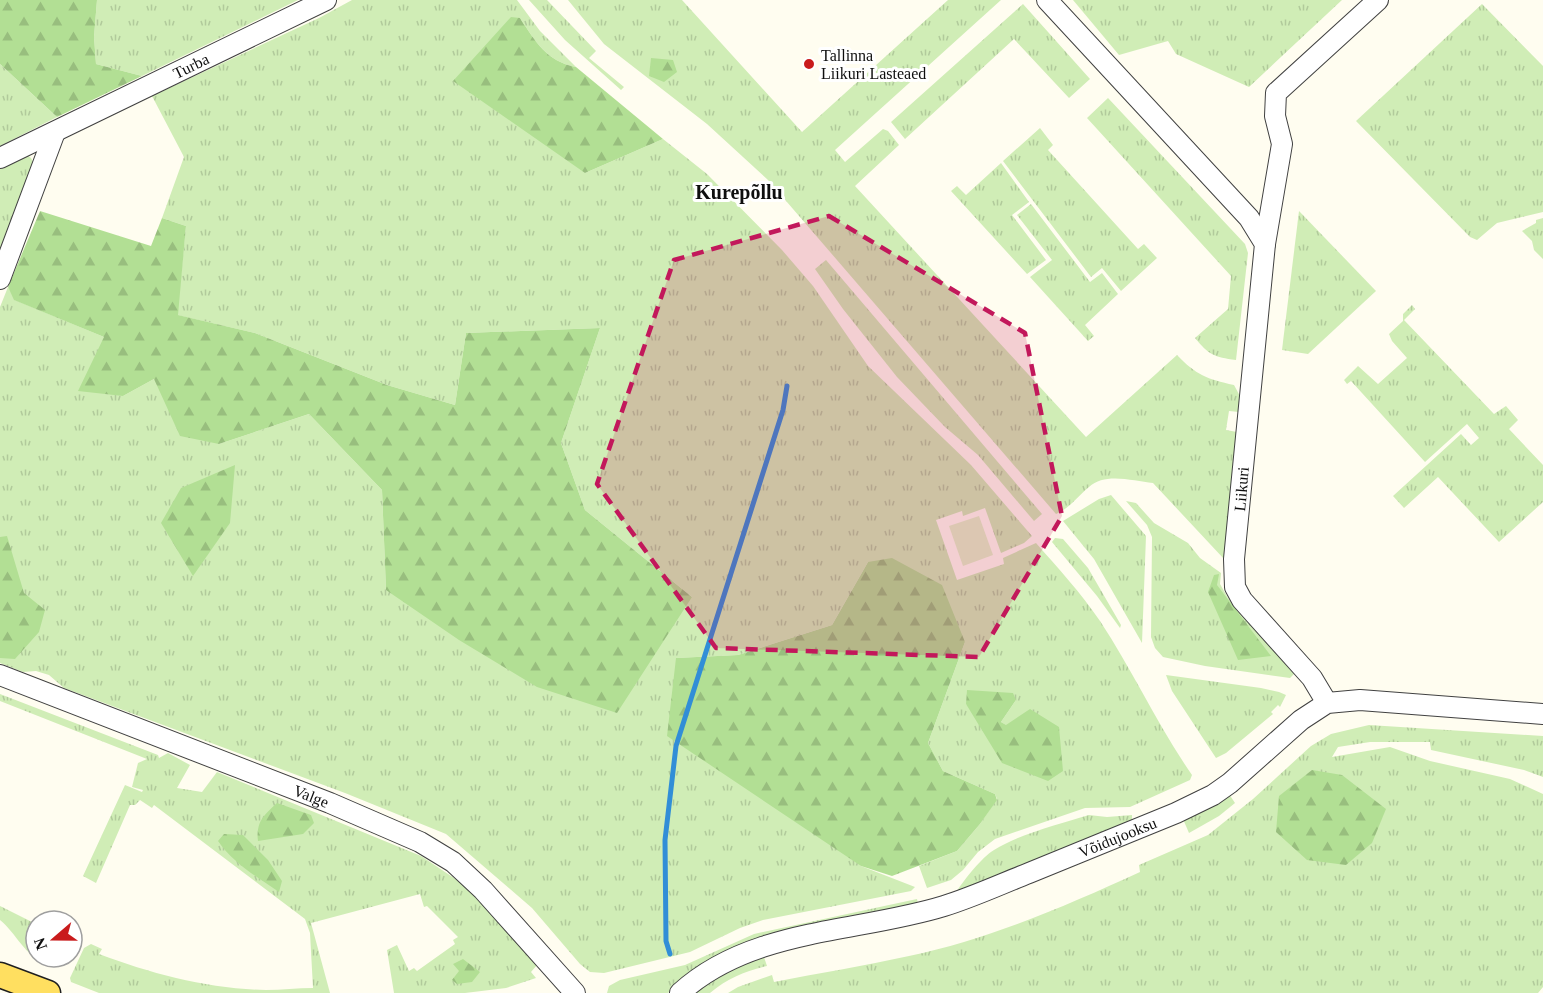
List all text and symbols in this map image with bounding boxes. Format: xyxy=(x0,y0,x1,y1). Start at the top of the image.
place label: Tallinna Liikuri Lasteaed xyxy=(821,47,926,82)
street label: Turba xyxy=(170,50,212,82)
marker: Tallinna Liikuri Lasteaed xyxy=(802,57,816,71)
district label: Kurepõllu xyxy=(695,181,783,204)
street label: Liikuri xyxy=(1231,466,1252,512)
street label: Valge xyxy=(291,782,331,811)
street label: Võidujooksu xyxy=(1076,814,1159,861)
north arrow xyxy=(24,909,84,969)
text: N xyxy=(30,935,50,952)

